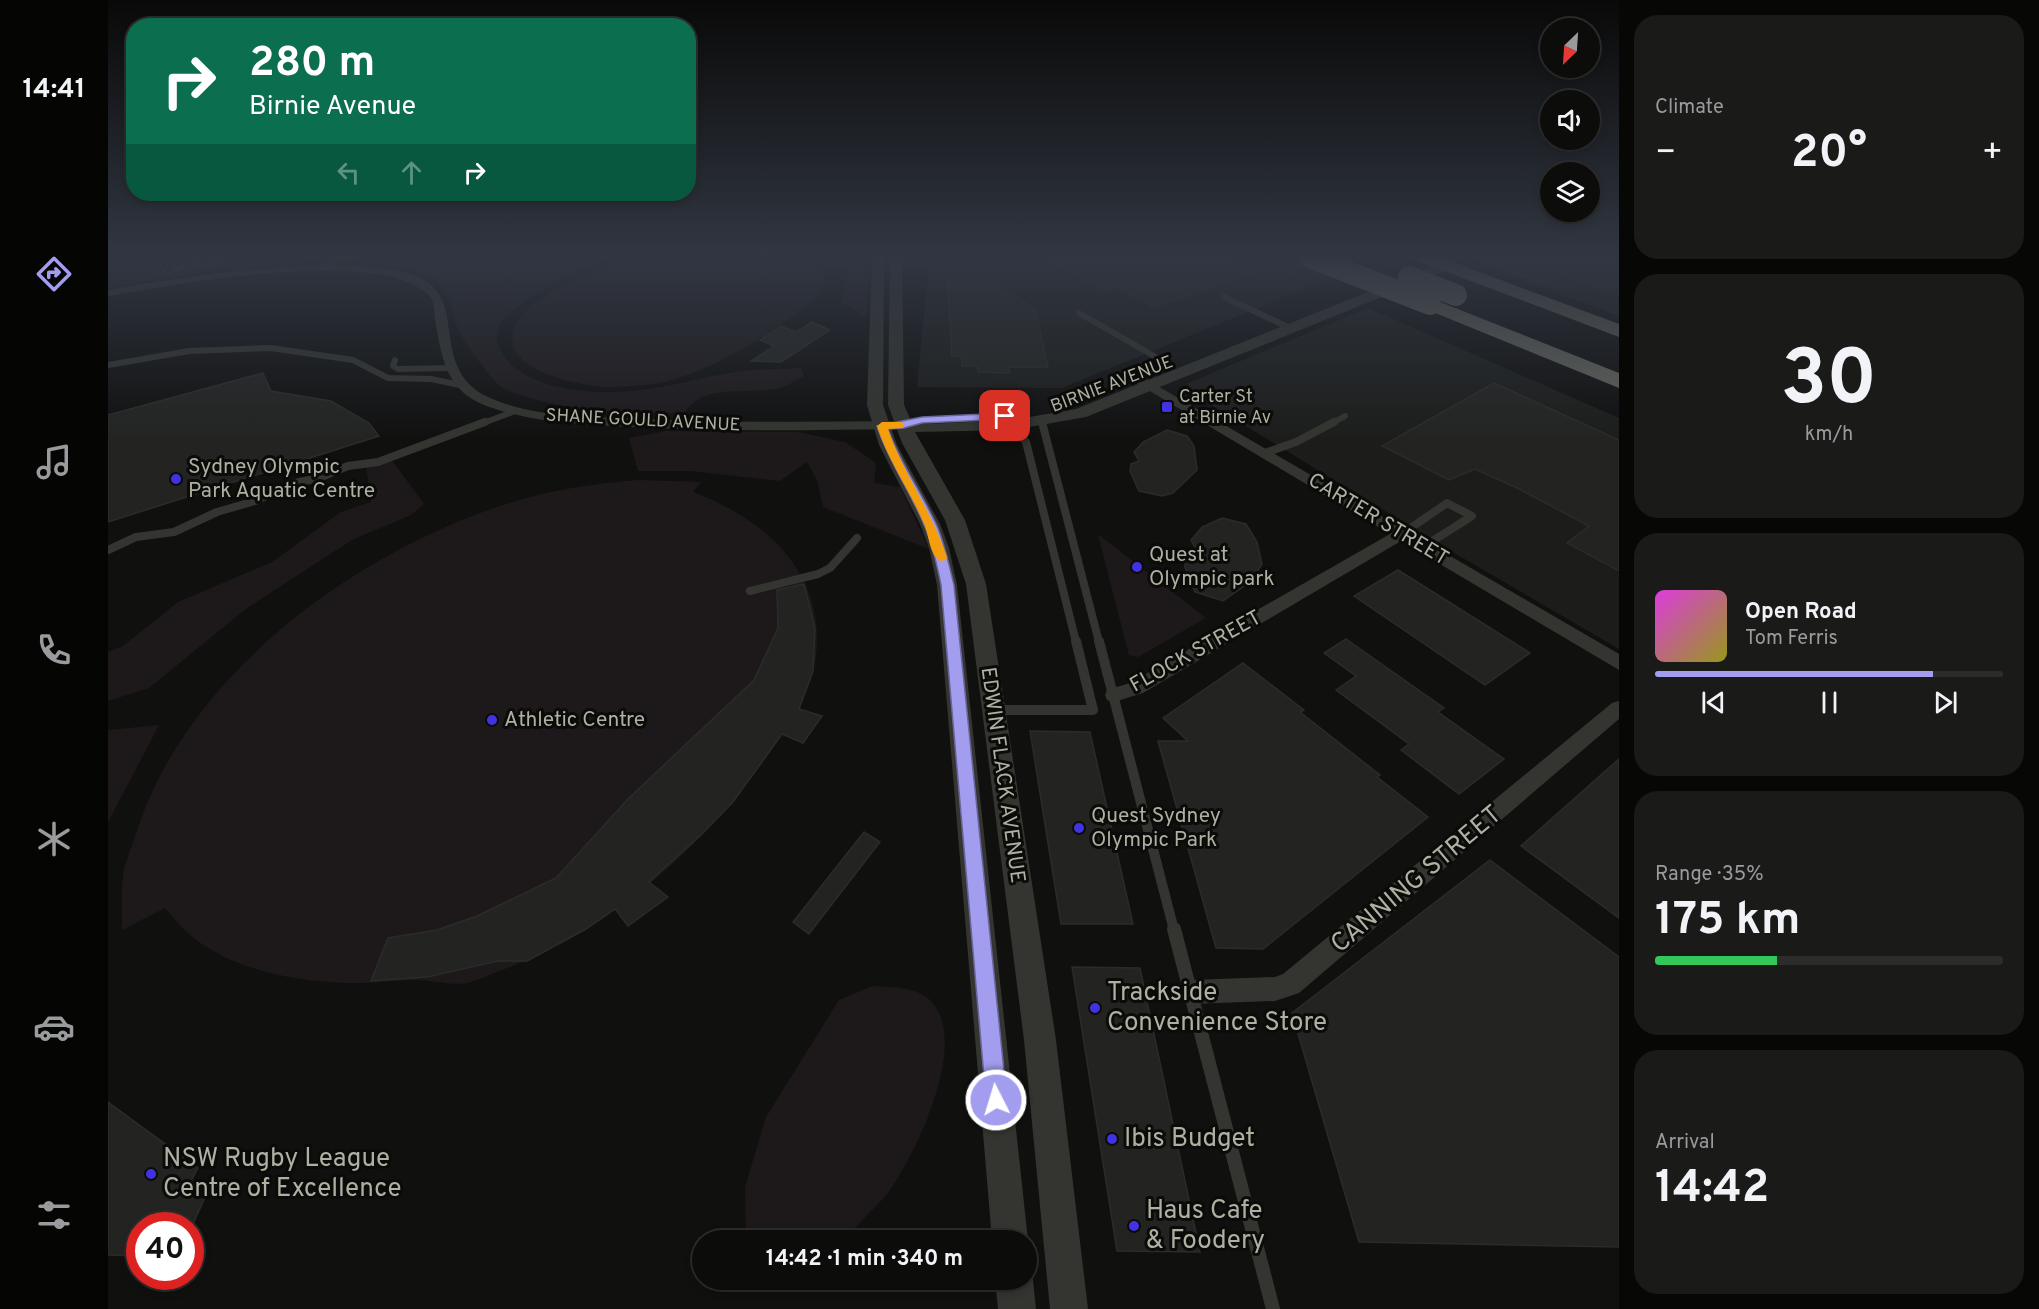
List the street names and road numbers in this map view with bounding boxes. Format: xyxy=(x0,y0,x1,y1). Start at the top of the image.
street label: BIRNIE AVENUE xyxy=(1048,351,1176,419)
street label: SHANE GOULD AVENUE xyxy=(545,404,741,438)
street label: CARTER STREET xyxy=(1303,467,1453,573)
street label: FLOCK STREET xyxy=(1125,605,1267,699)
street label: EDWIN FLACK AVENUE xyxy=(973,665,1031,885)
street label: CANNING STREET xyxy=(1325,799,1509,961)

